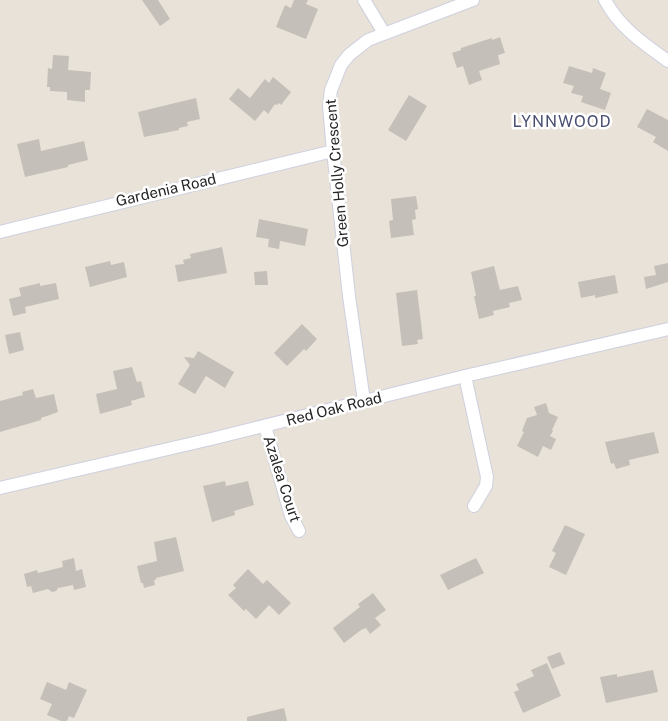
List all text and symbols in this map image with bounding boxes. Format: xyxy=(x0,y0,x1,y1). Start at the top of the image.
street label: Green Holly Crescent xyxy=(322,98,351,248)
district label: LYNNWOOD xyxy=(512,112,612,131)
street label: Gardenia Road xyxy=(114,170,218,209)
street label: Red Oak Road xyxy=(284,388,383,429)
street label: Azalea Court xyxy=(261,433,304,524)

